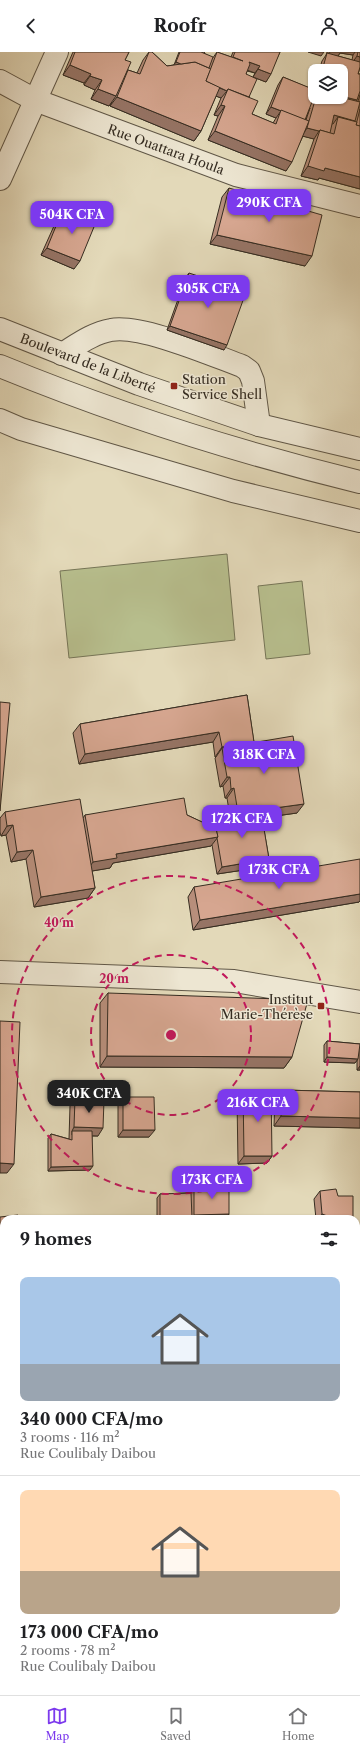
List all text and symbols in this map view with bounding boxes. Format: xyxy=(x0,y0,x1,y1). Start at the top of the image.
icon: back xyxy=(20,15,42,37)
text: Roofr xyxy=(154,15,206,37)
icon: person xyxy=(318,15,340,37)
map controls xyxy=(308,64,348,104)
button: layers xyxy=(308,64,348,104)
street label: Rue Ouattara Houla xyxy=(105,120,227,178)
pin: 290K CFA xyxy=(228,189,310,223)
text: 290K CFA xyxy=(236,194,302,210)
pin: 504K CFA xyxy=(31,201,113,235)
text: 504K CFA xyxy=(39,206,105,222)
pin: 305K CFA xyxy=(167,275,249,309)
text: 305K CFA xyxy=(176,280,240,296)
street label: Boulevard de la Liberté xyxy=(18,330,158,396)
place label: Station Service Shell xyxy=(182,371,262,402)
marker: Station Service Shell xyxy=(169,381,179,391)
pin: 318K CFA xyxy=(223,741,305,775)
text: 318K CFA xyxy=(232,746,296,762)
pin: 172K CFA xyxy=(201,805,283,839)
text: 172K CFA xyxy=(211,810,273,826)
pin: 173K CFA xyxy=(238,856,320,890)
text: 173K CFA xyxy=(248,861,310,877)
text: 40 m xyxy=(44,915,74,930)
text: 20 m xyxy=(99,971,129,986)
place label: Institut Marie-Thérèse xyxy=(221,991,313,1022)
marker: Institut Marie-Thérèse xyxy=(316,1001,326,1011)
centre of rings xyxy=(164,1028,178,1042)
pin: 340K CFA xyxy=(48,1080,130,1114)
text: 340K CFA xyxy=(56,1085,122,1101)
pin: 216K CFA xyxy=(217,1089,299,1123)
text: 216K CFA xyxy=(226,1094,290,1110)
pin: 173K CFA xyxy=(171,1166,253,1200)
text: 173K CFA xyxy=(181,1171,243,1187)
icon: filters xyxy=(318,1228,340,1250)
text: 9 homes xyxy=(20,1229,92,1249)
icon: home xyxy=(144,1303,216,1375)
text: 340 000 CFA/mo xyxy=(20,1409,163,1429)
text: 3 rooms · 116 m² xyxy=(20,1429,120,1445)
text: Rue Coulibaly Daibou xyxy=(20,1445,156,1461)
icon: home xyxy=(144,1516,216,1588)
text: 173 000 CFA/mo xyxy=(20,1622,159,1642)
text: 2 rooms · 78 m² xyxy=(20,1642,116,1658)
text: Rue Coulibaly Daibou xyxy=(20,1658,156,1674)
tab: Map xyxy=(46,1705,69,1743)
tab: Saved xyxy=(160,1705,191,1743)
tab: Home xyxy=(282,1705,314,1743)

